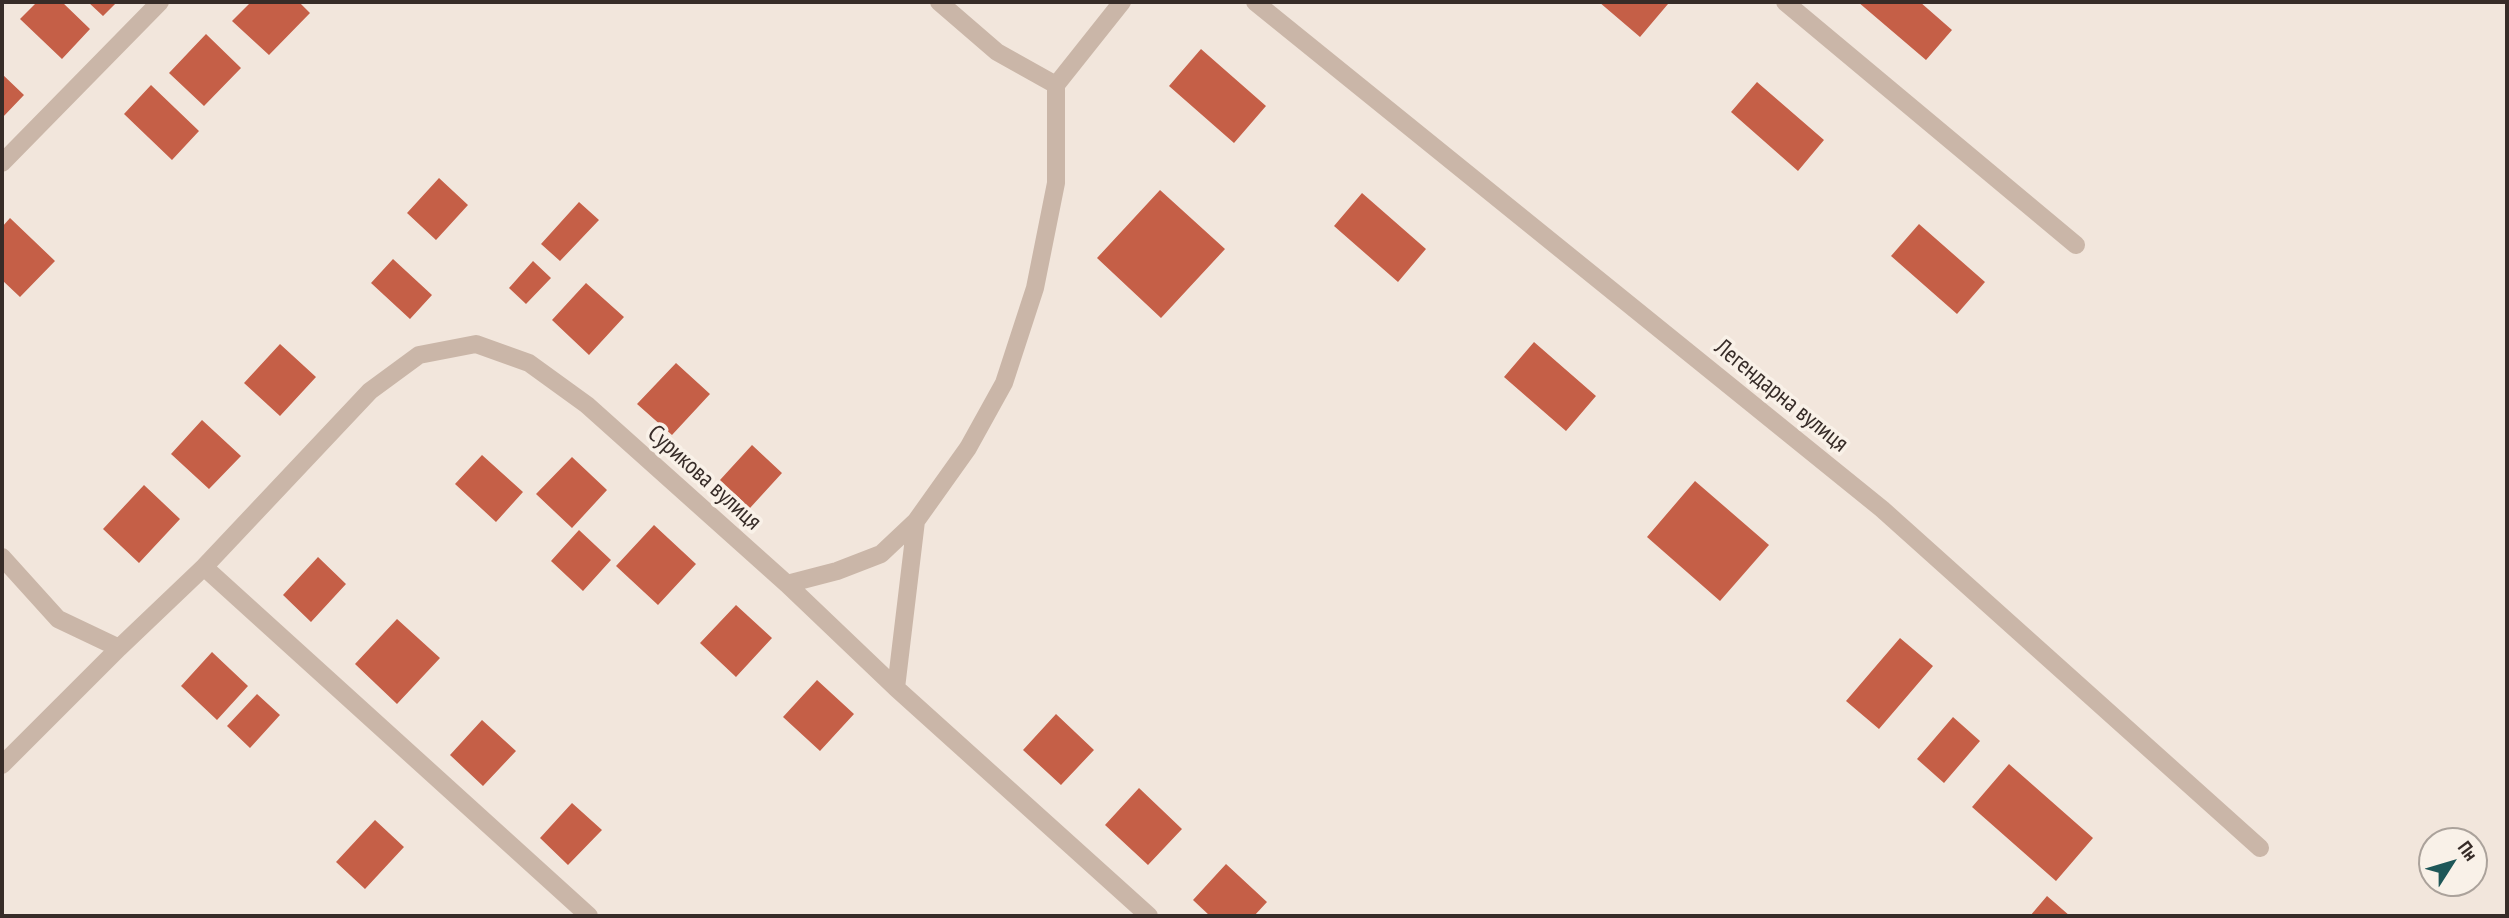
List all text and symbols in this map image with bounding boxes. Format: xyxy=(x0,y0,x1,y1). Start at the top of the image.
street label: Легендарна вулиця xyxy=(1708,333,1854,459)
street label: Сурикова вулиця xyxy=(641,419,767,537)
north arrow xyxy=(2418,827,2488,897)
text: Пн xyxy=(2453,836,2483,865)

